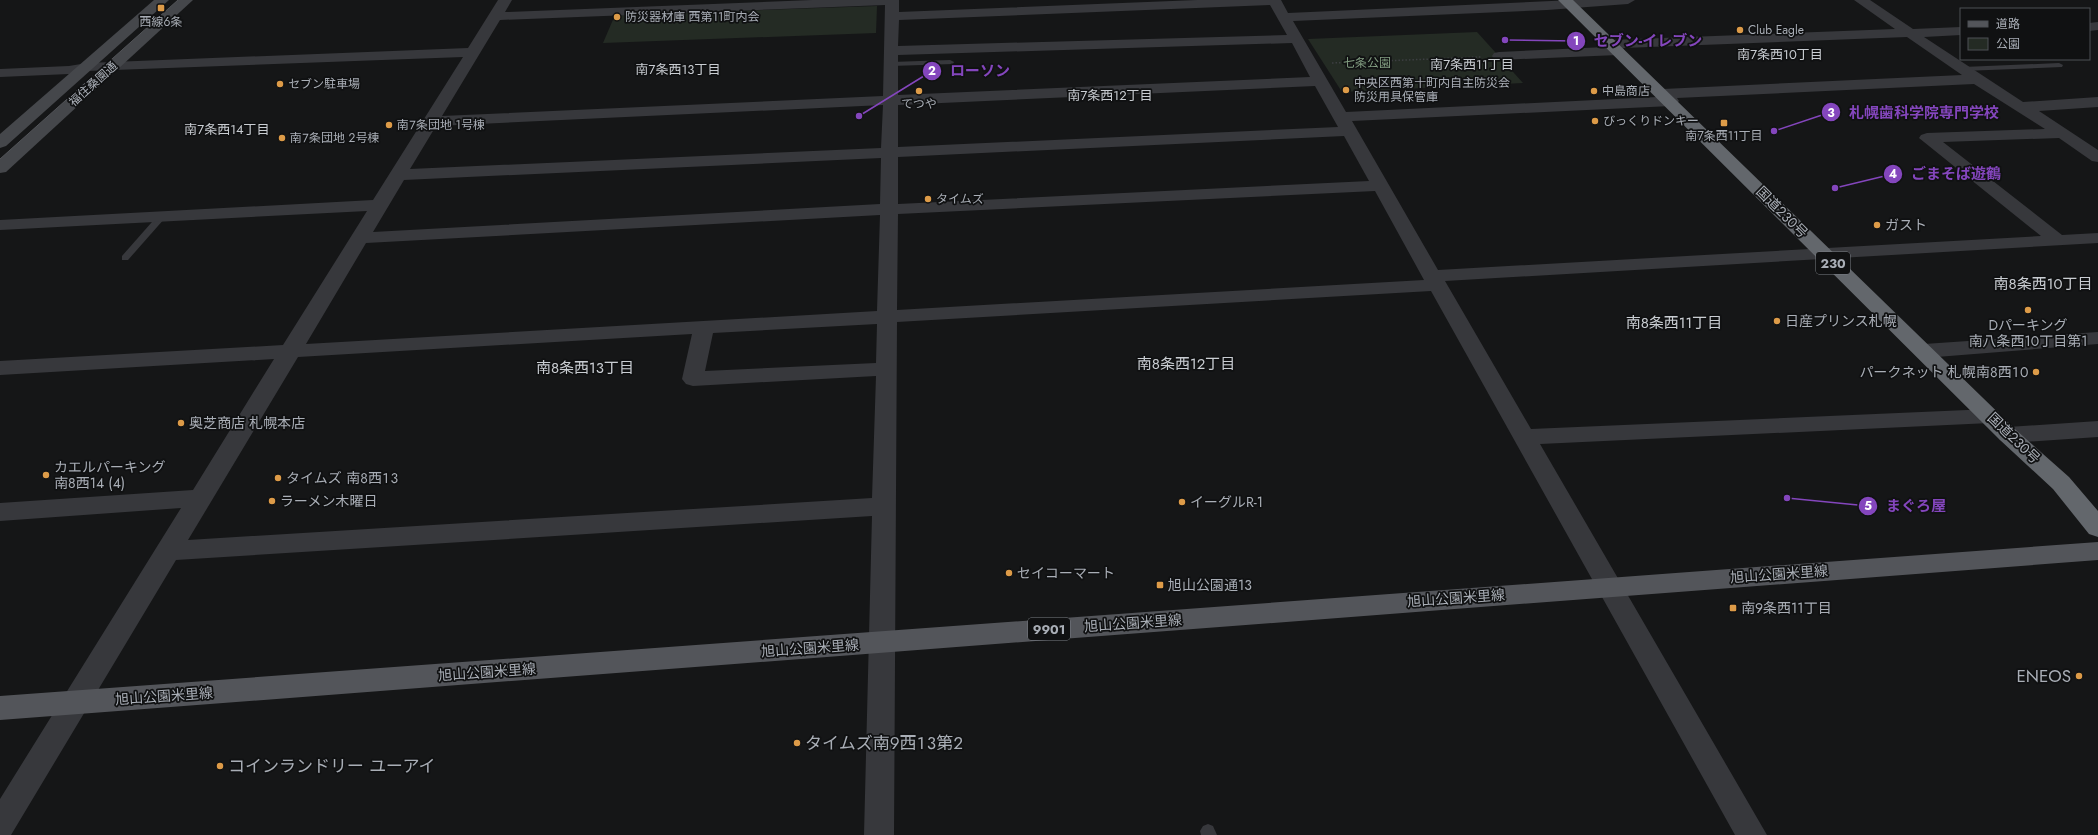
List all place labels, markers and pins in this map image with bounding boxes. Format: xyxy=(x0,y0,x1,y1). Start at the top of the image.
marker: 西線6条 xyxy=(156,3,166,13)
place label: 防災器材庫 西第11町内会 xyxy=(625,8,759,26)
marker: 防災器材庫 西第11町内会 xyxy=(612,12,622,22)
place label: 西線6条 xyxy=(140,13,182,31)
place label: Club Eagle xyxy=(1748,21,1804,39)
marker: Club Eagle xyxy=(1735,25,1745,35)
callout: セブン-イレブン xyxy=(1566,27,1710,54)
callout: ローソン xyxy=(922,57,1018,84)
place label: 中央区西第十町内自主防災会 防災用具保管庫 xyxy=(1354,74,1510,106)
place label: セブン駐車場 xyxy=(288,75,360,93)
marker: セブン駐車場 xyxy=(275,79,285,89)
place label: 中島商店 xyxy=(1602,82,1650,100)
marker: 中央区西第十町内自主防災会 防災用具保管庫 xyxy=(1341,85,1351,95)
marker: てつや xyxy=(914,86,924,96)
marker: 中島商店 xyxy=(1589,86,1599,96)
place label: てつや xyxy=(901,95,937,113)
callout: 札幌歯科学院専門学校 xyxy=(1821,99,2007,126)
place label: びっくりドンキー xyxy=(1603,112,1699,130)
place label: 南７条団地 1号棟 xyxy=(397,116,485,134)
marker: びっくりドンキー xyxy=(1590,116,1600,126)
marker: 南7条西11丁目 xyxy=(1719,118,1729,128)
marker: 南７条団地 1号棟 xyxy=(384,120,394,130)
place label: 南7条西11丁目 xyxy=(1685,127,1763,145)
place label: 南７条団地 2号棟 xyxy=(290,129,379,147)
marker: 南７条団地 2号棟 xyxy=(277,133,287,143)
callout: ごまそば遊鶴 xyxy=(1883,160,2009,187)
place label: タイムズ xyxy=(936,190,984,208)
marker: タイムズ xyxy=(923,194,933,204)
place label: ガスト xyxy=(1885,215,1927,235)
marker: ガスト xyxy=(1872,220,1882,230)
marker: Dパーキング 南八条西10丁目第1 xyxy=(2023,305,2033,315)
place label: 日産プリンス札幌 xyxy=(1785,311,1897,331)
place label: Dパーキング 南八条西10丁目第1 xyxy=(1969,315,2088,351)
marker: 日産プリンス札幌 xyxy=(1772,316,1782,326)
place label: パークネット 札幌南８西１０ xyxy=(1859,362,2028,382)
marker: パークネット 札幌南８西１０ xyxy=(2031,367,2041,377)
place label: 奥芝商店 札幌本店 xyxy=(189,413,305,433)
marker: 奥芝商店 札幌本店 xyxy=(176,418,186,428)
place label: カエルパーキング 南8西14 (4) xyxy=(54,457,166,493)
place label: タイムズ 南８西１３ xyxy=(286,468,398,488)
marker: カエルパーキング 南8西14 (4) xyxy=(41,470,51,480)
marker: タイムズ 南８西１３ xyxy=(273,473,283,483)
place label: ラーメン木曜日 xyxy=(280,491,377,511)
place label: イーグルR-1 xyxy=(1190,492,1263,512)
callout: まぐろ屋 xyxy=(1858,492,1954,519)
marker: ラーメン木曜日 xyxy=(267,496,277,506)
marker: イーグルR-1 xyxy=(1177,497,1187,507)
place label: セイコーマート xyxy=(1017,563,1115,583)
marker: セイコーマート xyxy=(1004,568,1014,578)
place label: 旭山公園通13 xyxy=(1168,575,1252,595)
marker: 旭山公園通13 xyxy=(1155,580,1165,590)
place label: 南9条西11丁目 xyxy=(1741,598,1832,618)
marker: 南9条西11丁目 xyxy=(1728,603,1738,613)
place label: ENEOS xyxy=(2016,664,2071,688)
marker: ENEOS xyxy=(2074,671,2084,681)
place label: タイムズ南９西１３第２ xyxy=(805,731,963,755)
marker: タイムズ南９西１３第２ xyxy=(792,738,802,748)
place label: コインランドリー ユーアイ xyxy=(228,754,436,778)
marker: コインランドリー ユーアイ xyxy=(215,761,225,771)

